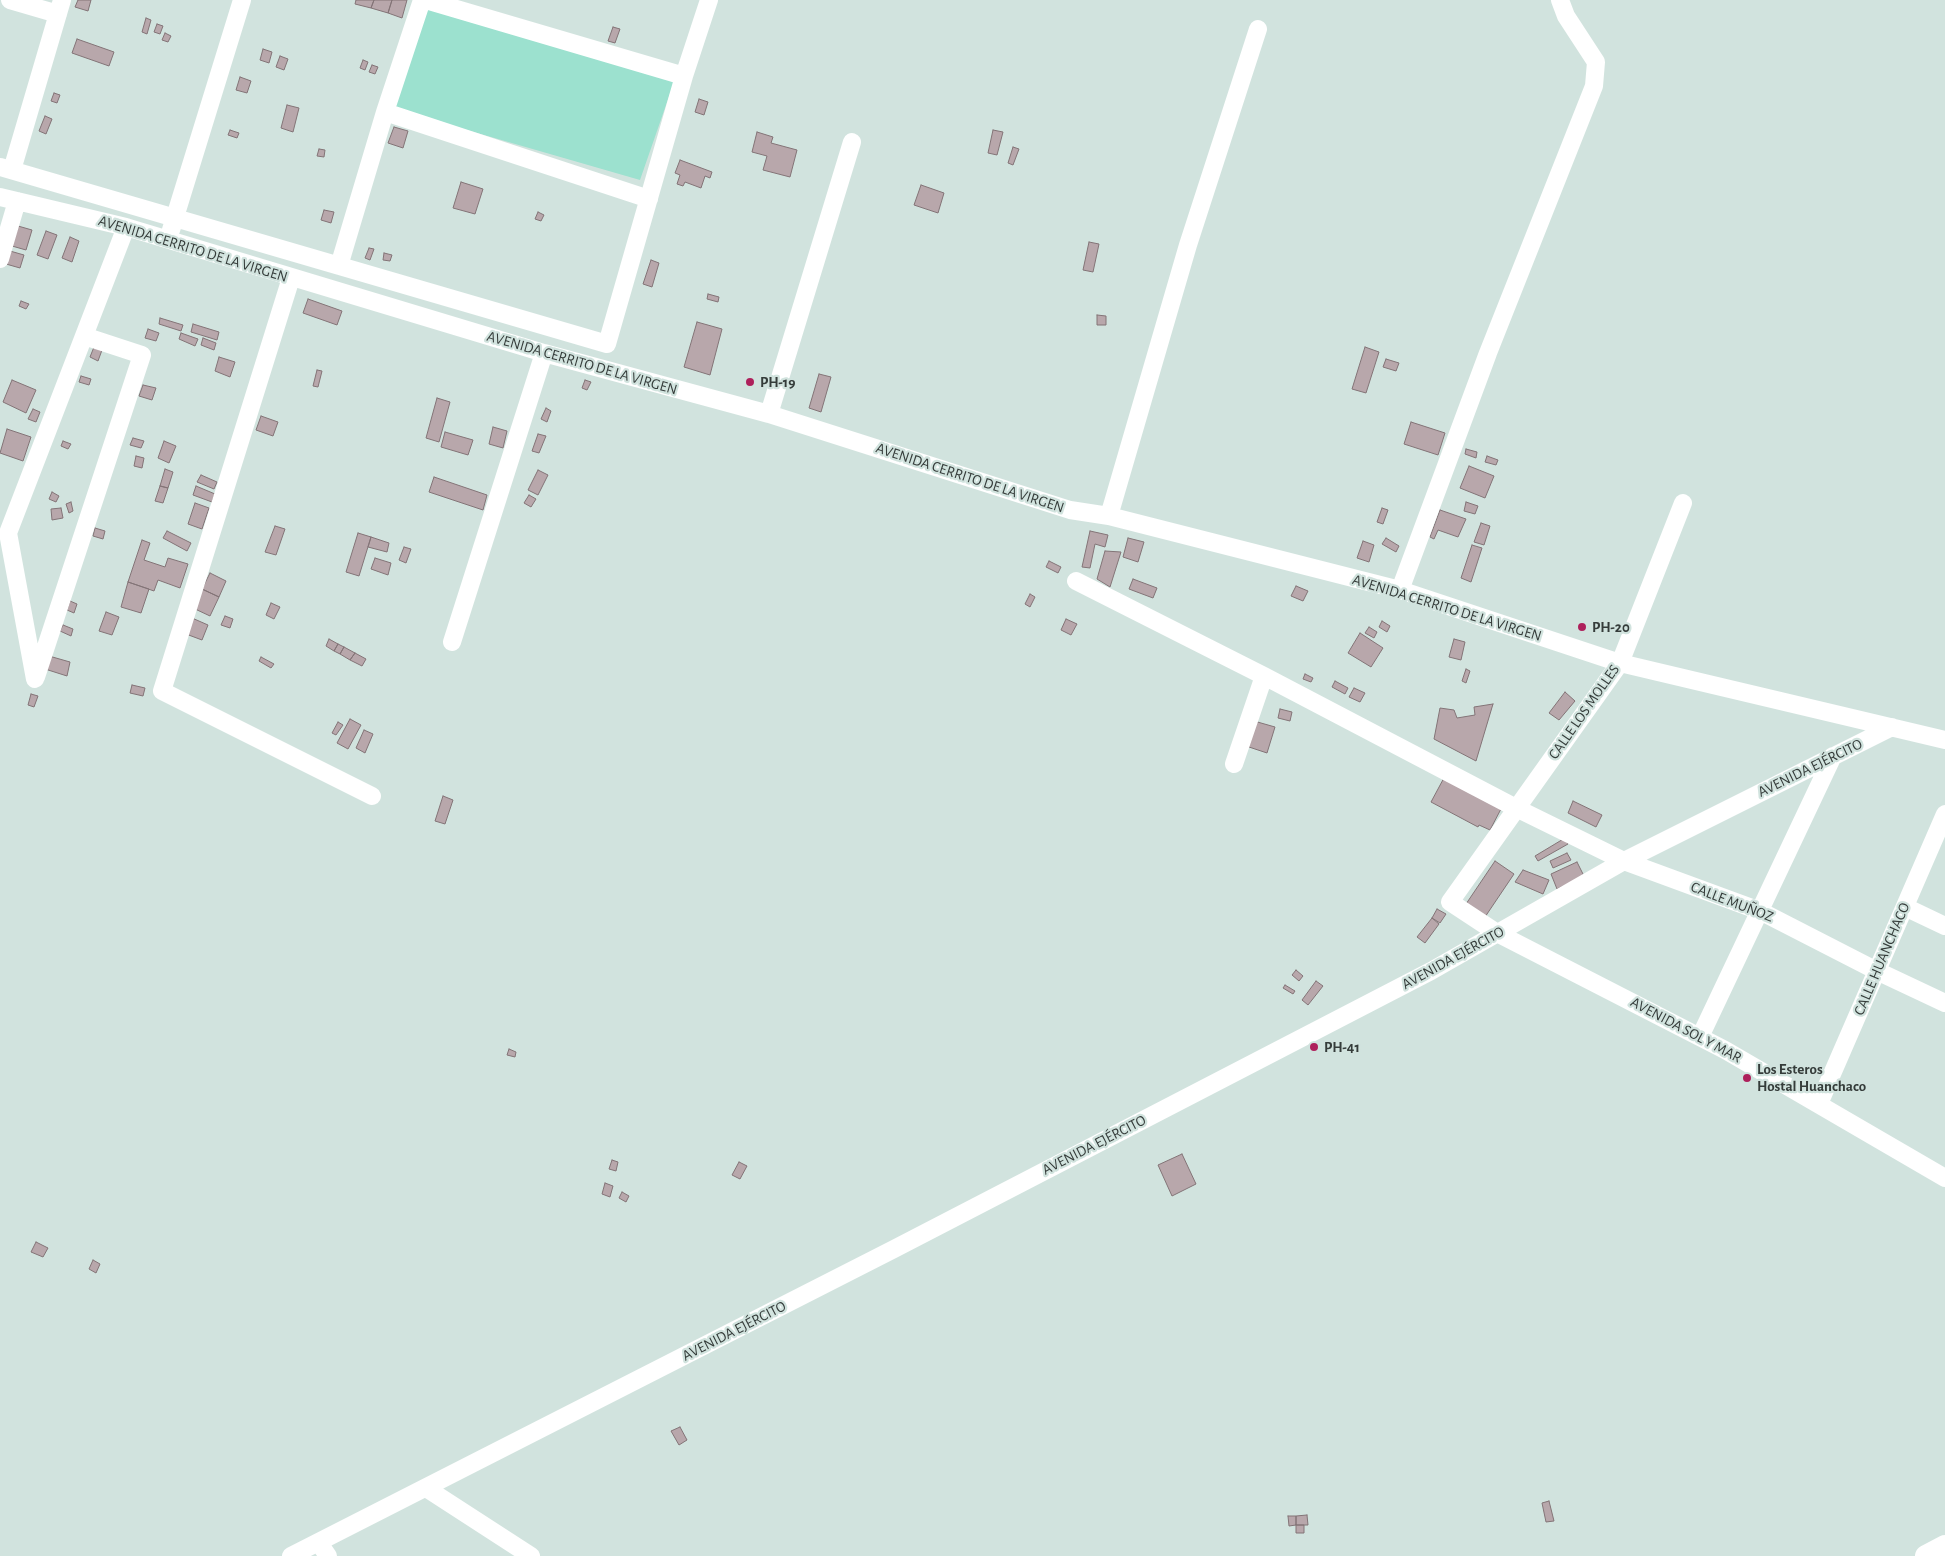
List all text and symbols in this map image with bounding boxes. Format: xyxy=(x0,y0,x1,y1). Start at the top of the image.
street label: AVENIDA CERRITO DE LA VIRGEN xyxy=(96,212,290,286)
street label: AVENIDA CERRITO DE LA VIRGEN xyxy=(485,327,679,399)
place label: PH-19 xyxy=(760,373,795,391)
marker: PH-19 xyxy=(744,376,756,388)
street label: AVENIDA CERRITO DE LA VIRGEN xyxy=(874,439,1066,517)
street label: AVENIDA CERRITO DE LA VIRGEN xyxy=(1350,571,1544,645)
place label: PH-20 xyxy=(1592,618,1630,636)
marker: PH-20 xyxy=(1576,621,1588,633)
street label: CALLE LOS MOLLES xyxy=(1545,661,1623,763)
street label: AVENIDA EJÉRCITO xyxy=(1755,735,1865,801)
street label: CALLE MUÑOZ xyxy=(1688,878,1776,926)
street label: CALLE HUANCHACO xyxy=(1850,900,1914,1018)
street label: AVENIDA EJÉRCITO xyxy=(1399,922,1507,994)
street label: AVENIDA SOL Y MAR xyxy=(1627,993,1745,1067)
place label: PH-41 xyxy=(1324,1038,1360,1056)
marker: PH-41 xyxy=(1308,1041,1320,1053)
place label: Los Esteros Hostal Huanchaco xyxy=(1757,1060,1866,1095)
marker: Los Esteros Hostal Huanchaco xyxy=(1741,1072,1753,1084)
street label: AVENIDA EJÉRCITO xyxy=(1039,1111,1149,1179)
street label: AVENIDA EJÉRCITO xyxy=(679,1297,789,1365)

